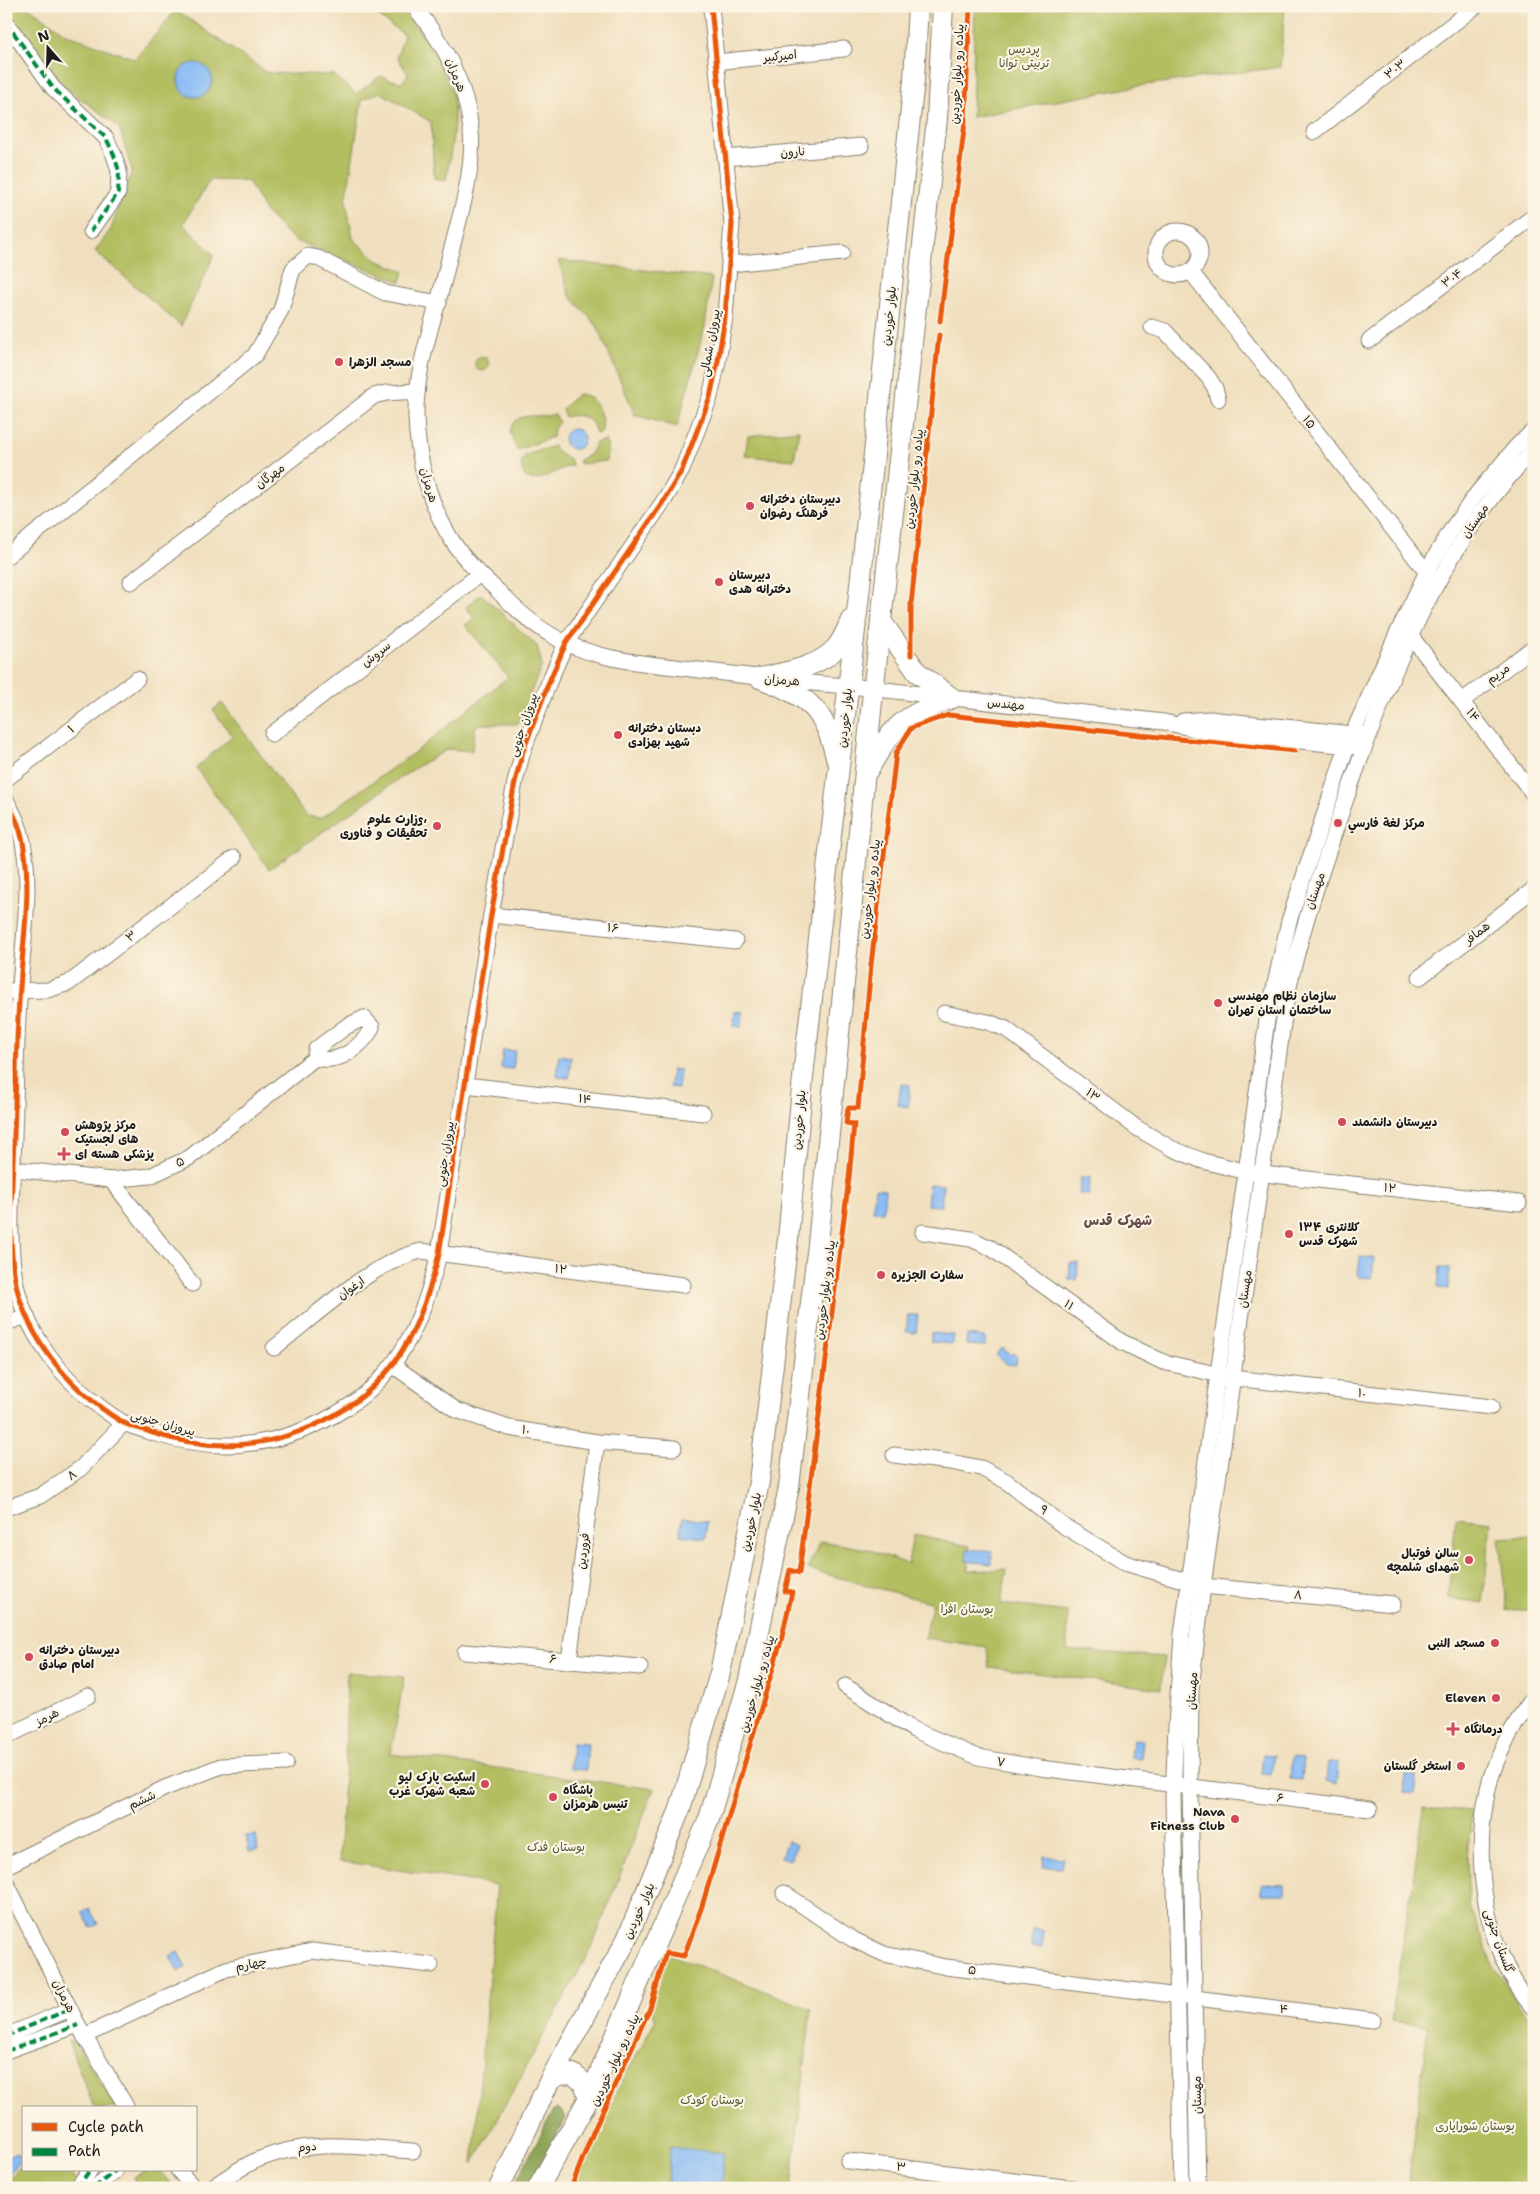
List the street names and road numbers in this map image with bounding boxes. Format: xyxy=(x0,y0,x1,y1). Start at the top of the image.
street label: پیاده رو بلوار خوردین xyxy=(946,23,968,125)
street label: امیرکبیر xyxy=(761,46,798,66)
street label: ۳۰۳ xyxy=(1381,55,1409,83)
street label: هرمزان xyxy=(442,56,470,95)
street label: نارون xyxy=(780,143,806,161)
street label: ۳۰۴ xyxy=(1438,265,1466,291)
street label: بلوار خوردین xyxy=(878,285,900,347)
street label: پیروزان شمالی xyxy=(696,308,724,378)
street label: ۱۵ xyxy=(1299,412,1319,432)
street label: پیاده رو بلوار خوردین xyxy=(901,428,927,530)
street label: مهرگان xyxy=(252,460,288,492)
street label: هرمزان xyxy=(416,466,442,505)
street label: مهستان xyxy=(1458,501,1492,541)
street label: سروش xyxy=(358,637,394,671)
street label: مریم xyxy=(1483,660,1514,689)
street label: هرمزان xyxy=(764,670,801,690)
street label: بلوار خوردین xyxy=(834,687,856,749)
street label: پیروزان جنوبی xyxy=(505,691,541,759)
street label: مهندس xyxy=(987,694,1025,714)
street label: ۱۴ xyxy=(1463,705,1483,725)
street label: ۱ xyxy=(64,721,78,737)
street label: پیاده رو بلوار خوردین xyxy=(856,838,884,940)
street label: مهستان xyxy=(1301,870,1329,912)
street label: همافر xyxy=(1460,918,1493,949)
street label: ۱۶ xyxy=(606,919,620,937)
street label: ۳ xyxy=(122,927,140,945)
street label: ۱۳ xyxy=(1083,1084,1103,1106)
street label: بلوار خوردین xyxy=(788,1089,810,1151)
street label: ۱۴ xyxy=(577,1090,593,1108)
street label: پیروزان جنوبی xyxy=(432,1120,458,1188)
street label: ۵ xyxy=(173,1153,187,1171)
street label: ۱۲ xyxy=(1383,1179,1397,1197)
street label: پیاده رو بلوار خوردین xyxy=(811,1239,839,1341)
street label: ۱۲ xyxy=(554,1260,568,1278)
street label: مهستان xyxy=(1234,1269,1256,1309)
street label: ارغوان xyxy=(334,1273,368,1303)
street label: ۱۱ xyxy=(1061,1296,1077,1314)
street label: ۱۰ xyxy=(1357,1385,1367,1401)
street label: پیروزان جنوبی xyxy=(129,1406,197,1440)
street label: ۱۰ xyxy=(521,1421,531,1439)
street label: ۸ xyxy=(64,1466,80,1484)
street label: بلوار خوردین xyxy=(737,1491,765,1553)
street label: ۹ xyxy=(1036,1501,1052,1519)
street label: فروردین xyxy=(573,1532,593,1570)
street label: ۸ xyxy=(1293,1587,1303,1603)
street label: پیاده رو بلوار خوردین xyxy=(735,1633,779,1735)
street label: ۶ xyxy=(549,1651,557,1667)
street label: مهستان xyxy=(1183,1671,1201,1711)
street label: هرمز xyxy=(31,1704,62,1730)
street label: ۷ xyxy=(995,1753,1007,1771)
street label: ششم xyxy=(126,1787,159,1814)
street label: ۶ xyxy=(1275,1790,1285,1806)
street label: بلوار خوردین xyxy=(619,1880,659,1942)
street label: گلستان جنوبی xyxy=(1481,1907,1517,1975)
street label: چهارم xyxy=(234,1953,268,1976)
street label: ۵ xyxy=(967,1962,977,1978)
street label: هرمزان xyxy=(49,1977,79,2016)
street label: ۴ xyxy=(1279,2001,1289,2017)
street label: پیاده رو بلوار خوردین xyxy=(586,2011,644,2109)
street label: مهستان xyxy=(1189,2076,1205,2114)
street label: دوم xyxy=(296,2138,318,2157)
street label: ۳ xyxy=(895,2158,907,2176)

